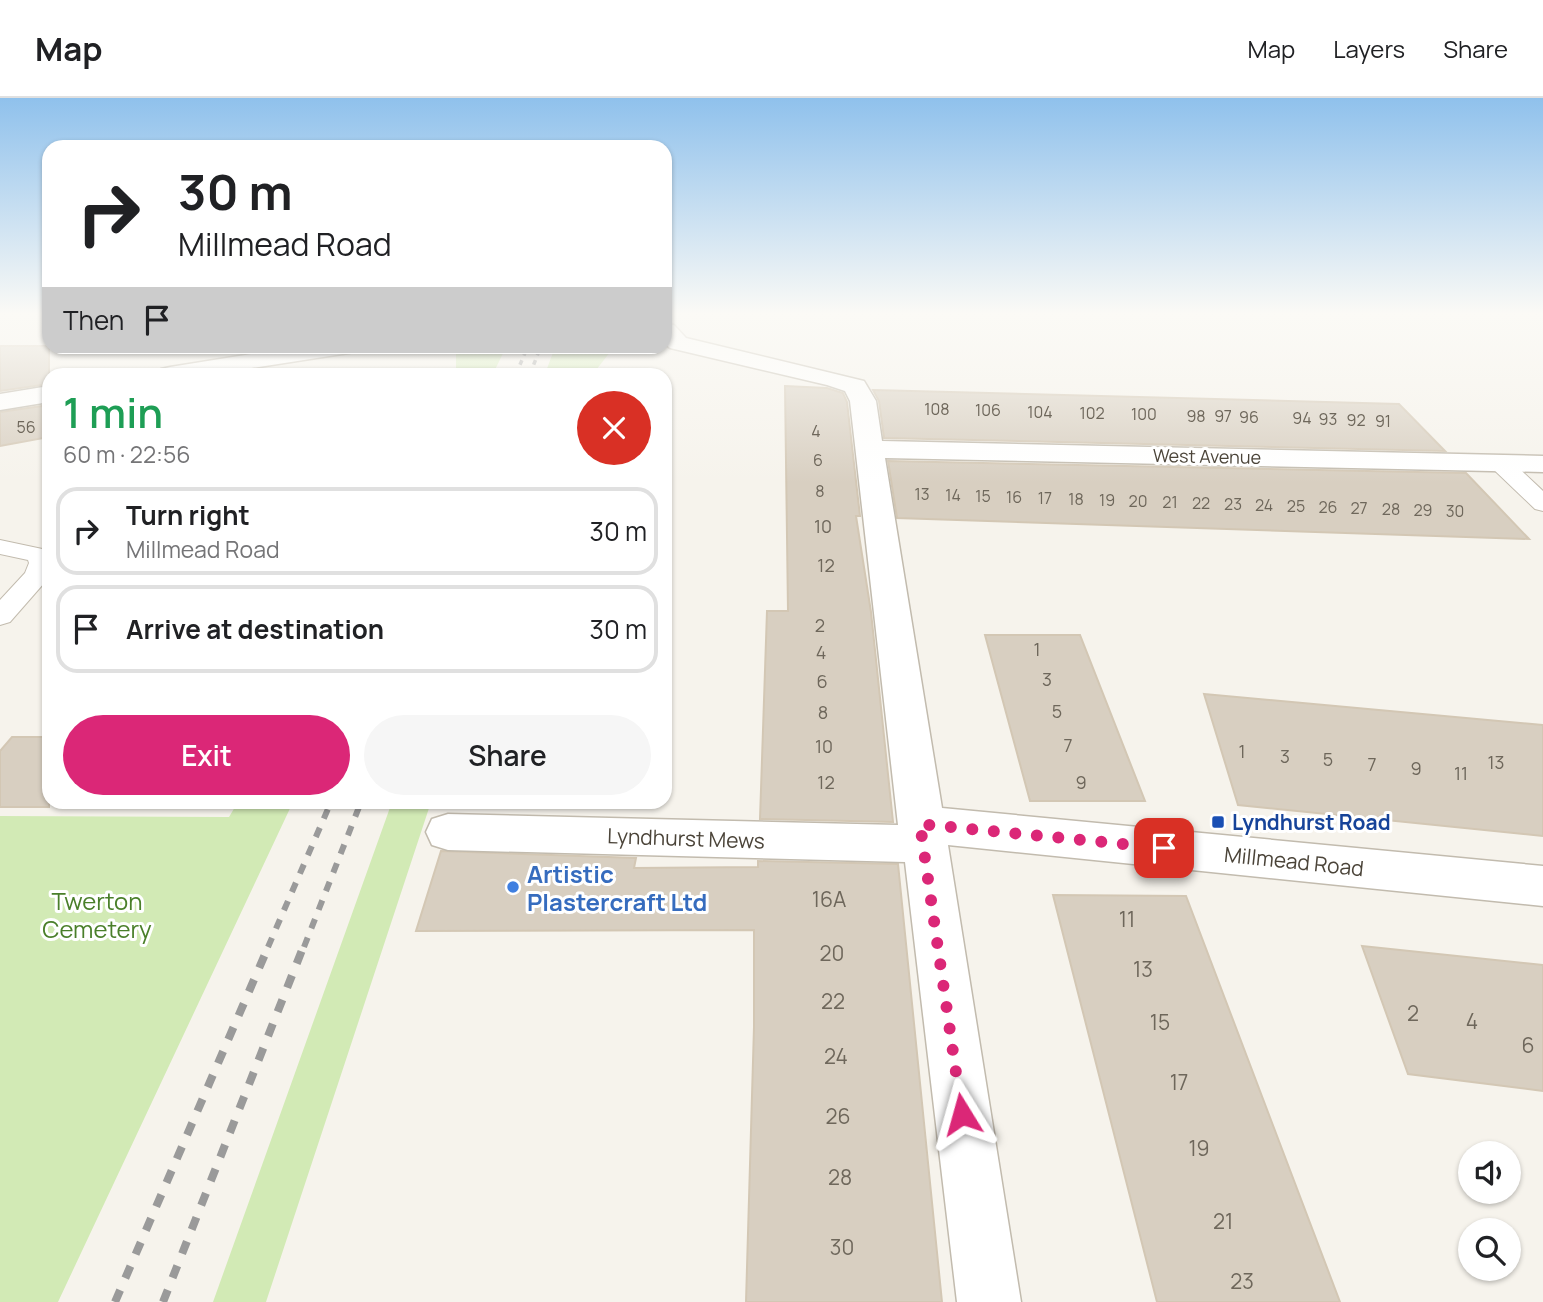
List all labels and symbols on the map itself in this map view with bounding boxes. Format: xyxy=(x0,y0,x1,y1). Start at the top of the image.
house number: 108 xyxy=(924,398,950,420)
house number: 106 xyxy=(975,399,1001,421)
house number: 104 xyxy=(1027,401,1053,423)
house number: 102 xyxy=(1079,402,1105,424)
house number: 100 xyxy=(1131,403,1157,425)
house number: 98 xyxy=(1186,405,1206,427)
house number: 97 xyxy=(1214,405,1232,427)
house number: 96 xyxy=(1239,406,1259,428)
house number: 94 xyxy=(1292,407,1312,429)
house number: 93 xyxy=(1319,408,1337,430)
house number: 92 xyxy=(1346,409,1366,431)
house number: 91 xyxy=(1375,410,1391,432)
house number: 56 xyxy=(16,416,36,438)
house number: 4 xyxy=(811,420,821,442)
street label: West Avenue xyxy=(1153,443,1261,469)
house number: 6 xyxy=(813,449,823,471)
house number: 8 xyxy=(815,480,825,502)
house number: 13 xyxy=(914,483,930,505)
house number: 14 xyxy=(945,484,961,506)
house number: 15 xyxy=(975,485,991,507)
house number: 16 xyxy=(1006,486,1022,508)
house number: 17 xyxy=(1038,487,1052,509)
house number: 18 xyxy=(1068,488,1084,510)
house number: 19 xyxy=(1099,489,1115,511)
house number: 20 xyxy=(1129,490,1147,512)
house number: 21 xyxy=(1162,491,1178,513)
house number: 22 xyxy=(1192,492,1210,514)
house number: 23 xyxy=(1224,493,1242,515)
house number: 24 xyxy=(1255,494,1273,516)
house number: 25 xyxy=(1287,495,1305,517)
house number: 26 xyxy=(1318,496,1338,518)
house number: 27 xyxy=(1350,497,1368,519)
house number: 28 xyxy=(1382,498,1400,520)
house number: 29 xyxy=(1413,499,1433,521)
house number: 30 xyxy=(1446,500,1464,522)
house number: 10 xyxy=(814,514,832,538)
house number: 12 xyxy=(817,553,835,577)
house number: 2 xyxy=(815,613,825,637)
house number: 1 xyxy=(1033,637,1041,661)
house number: 4 xyxy=(816,640,826,664)
house number: 3 xyxy=(1042,667,1052,691)
house number: 6 xyxy=(816,669,828,693)
house number: 5 xyxy=(1052,699,1062,723)
house number: 8 xyxy=(818,700,828,724)
house number: 7 xyxy=(1063,733,1073,757)
house number: 10 xyxy=(815,734,833,758)
house number: 1 xyxy=(1238,739,1246,763)
house number: 3 xyxy=(1280,744,1290,768)
house number: 5 xyxy=(1323,747,1333,771)
house number: 13 xyxy=(1488,750,1504,774)
house number: 7 xyxy=(1367,752,1377,776)
house number: 9 xyxy=(1410,756,1422,780)
house number: 11 xyxy=(1454,761,1468,785)
house number: 12 xyxy=(817,770,835,794)
house number: 9 xyxy=(1075,770,1087,794)
place label: Lyndhurst Road xyxy=(1232,808,1391,836)
marker: Lyndhurst Road xyxy=(1210,814,1226,830)
pin xyxy=(1134,818,1194,878)
street label: Lyndhurst Mews xyxy=(607,821,765,855)
street label: Millmead Road xyxy=(1223,840,1365,882)
place label: Artistic Plastercraft Ltd xyxy=(527,857,707,918)
marker: Artistic Plastercraft Ltd xyxy=(505,879,521,895)
park label: Twerton Cemetery xyxy=(42,884,152,945)
house number: 16A xyxy=(812,885,846,913)
house number: 11 xyxy=(1119,905,1135,933)
house number: 20 xyxy=(820,939,844,967)
house number: 13 xyxy=(1133,955,1153,983)
house number: 22 xyxy=(821,987,845,1015)
house number: 2 xyxy=(1407,999,1419,1027)
house number: 4 xyxy=(1466,1007,1478,1035)
house number: 15 xyxy=(1150,1008,1170,1036)
house number: 6 xyxy=(1521,1031,1535,1059)
house number: 24 xyxy=(824,1042,848,1070)
house number: 17 xyxy=(1170,1068,1188,1096)
position arrow xyxy=(925,1077,999,1151)
house number: 26 xyxy=(825,1102,851,1130)
house number: 19 xyxy=(1188,1134,1210,1162)
house number: 28 xyxy=(828,1163,852,1191)
house number: 21 xyxy=(1213,1207,1233,1235)
house number: 30 xyxy=(830,1233,854,1261)
house number: 23 xyxy=(1230,1267,1254,1295)

